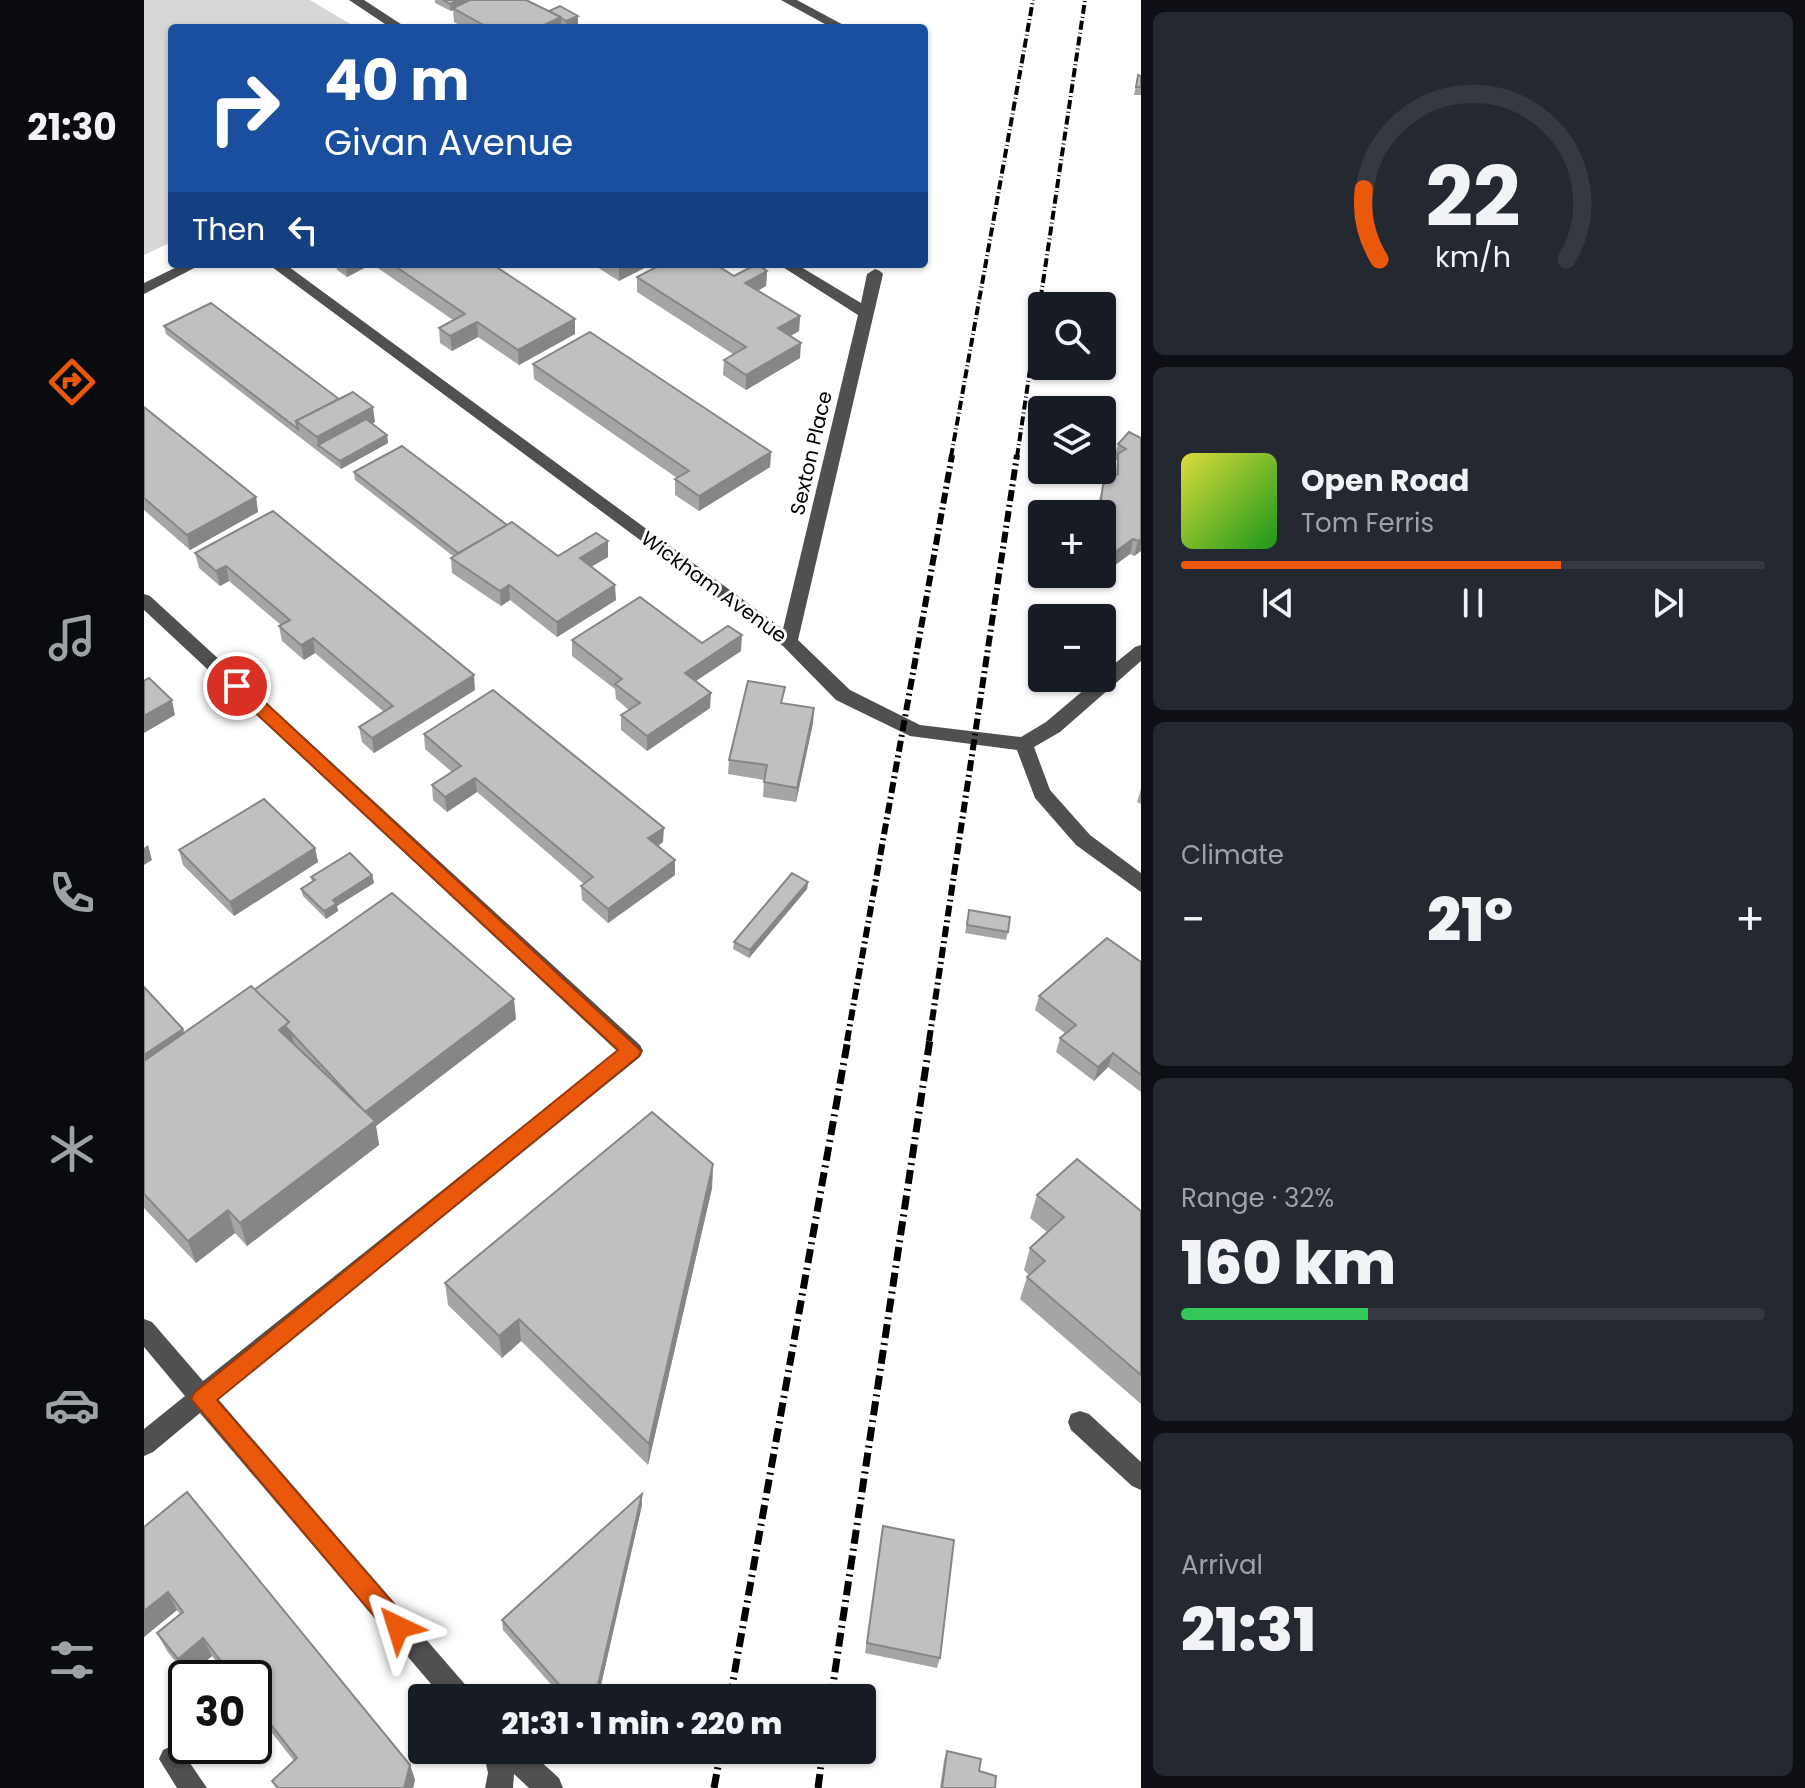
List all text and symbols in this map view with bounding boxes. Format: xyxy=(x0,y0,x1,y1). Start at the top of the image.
text: 40 m xyxy=(324,41,470,120)
icon: right xyxy=(192,56,296,160)
text: 21:30 xyxy=(27,102,117,153)
text: Givan Avenue xyxy=(324,117,573,168)
text: 22 xyxy=(1425,138,1521,254)
text: Then xyxy=(192,208,265,251)
icon: left xyxy=(281,208,325,252)
text: km/h xyxy=(1435,237,1511,277)
map controls xyxy=(1028,292,1116,692)
button: search xyxy=(1028,292,1116,380)
icon: directions xyxy=(44,354,100,410)
street label: Sexton Place xyxy=(783,388,839,518)
button: layers xyxy=(1028,396,1116,484)
text: Open Road xyxy=(1301,459,1469,502)
button: + xyxy=(1028,500,1116,588)
text: Tom Ferris xyxy=(1301,505,1434,541)
street label: Wickham Avenue xyxy=(635,524,793,650)
icon: previous xyxy=(1256,581,1300,625)
icon: pause xyxy=(1451,581,1495,625)
icon: next xyxy=(1646,581,1690,625)
button: − xyxy=(1028,604,1116,692)
icon: music xyxy=(44,610,100,666)
pin xyxy=(203,652,271,720)
icon: arrive xyxy=(215,664,259,708)
text: Climate xyxy=(1181,837,1284,873)
icon: phone xyxy=(44,865,100,921)
text: 21° xyxy=(1427,878,1513,962)
text: − xyxy=(1181,889,1205,950)
text: + xyxy=(1735,889,1765,950)
icon: climate xyxy=(44,1121,100,1177)
text: Range · 32% xyxy=(1181,1180,1334,1216)
text: 160 km xyxy=(1181,1221,1396,1305)
icon: car xyxy=(44,1377,100,1433)
text: Arrival xyxy=(1181,1547,1263,1583)
position arrow xyxy=(356,1585,440,1669)
text: 21:31 xyxy=(1181,1588,1316,1672)
icon: filters xyxy=(44,1632,100,1688)
speed limit sign: 30 xyxy=(168,1660,272,1764)
text: 21:31 · 1 min · 220 m xyxy=(502,1702,782,1745)

